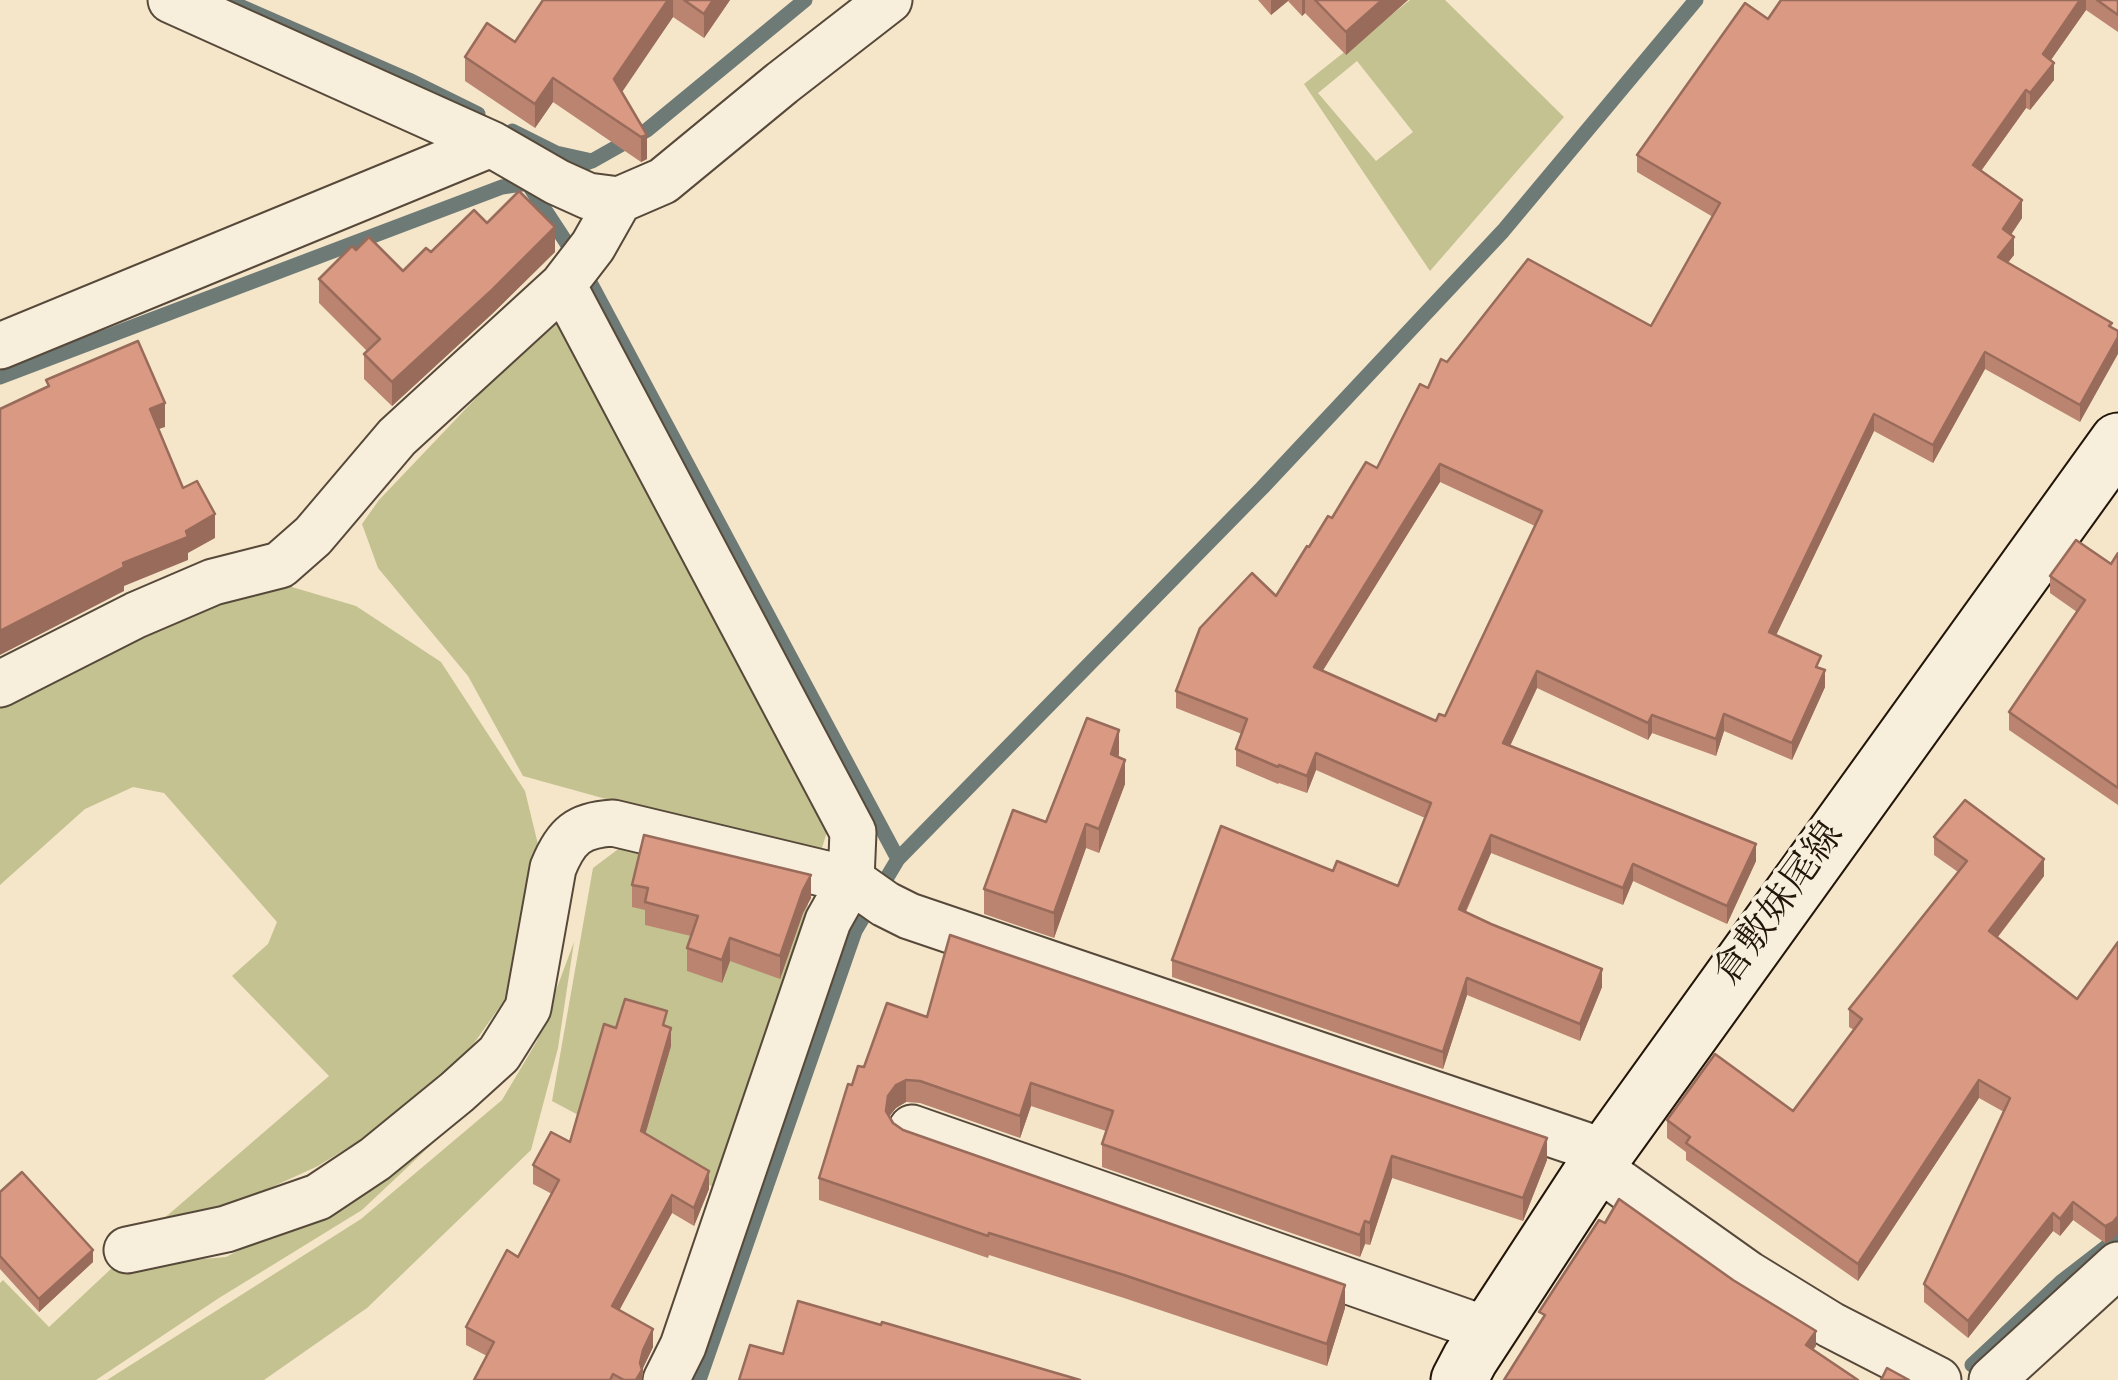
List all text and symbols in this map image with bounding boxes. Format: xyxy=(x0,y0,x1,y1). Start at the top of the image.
street label: 倉敷妹尾線 xyxy=(1708,816,1856,996)

